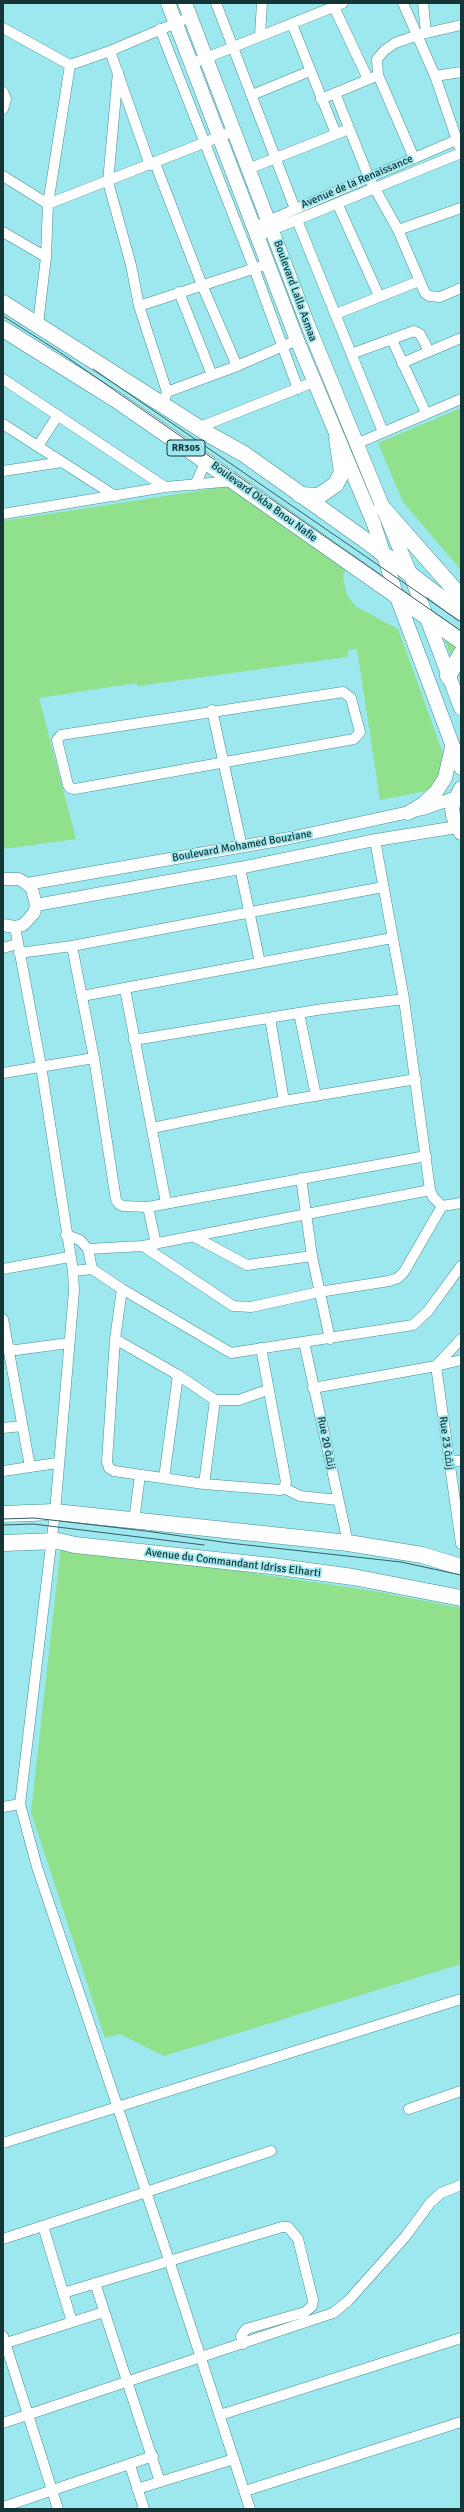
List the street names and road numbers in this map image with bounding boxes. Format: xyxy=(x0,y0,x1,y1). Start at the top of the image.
street label: Avenue de la Renaissance xyxy=(299,152,415,212)
street label: Boulevard Lalla Asmaa xyxy=(271,239,319,343)
road number: RR305 xyxy=(167,440,205,456)
street label: Boulevard Okba Bnou Nafie xyxy=(208,459,320,545)
street label: Boulevard Mohamed Bouziane xyxy=(171,827,313,865)
street label: Rue 20 زنقة xyxy=(314,1415,338,1471)
street label: Rue 23 زنقة xyxy=(436,1415,456,1471)
street label: Avenue du Commandant Idriss Elharti xyxy=(145,1546,321,1580)

